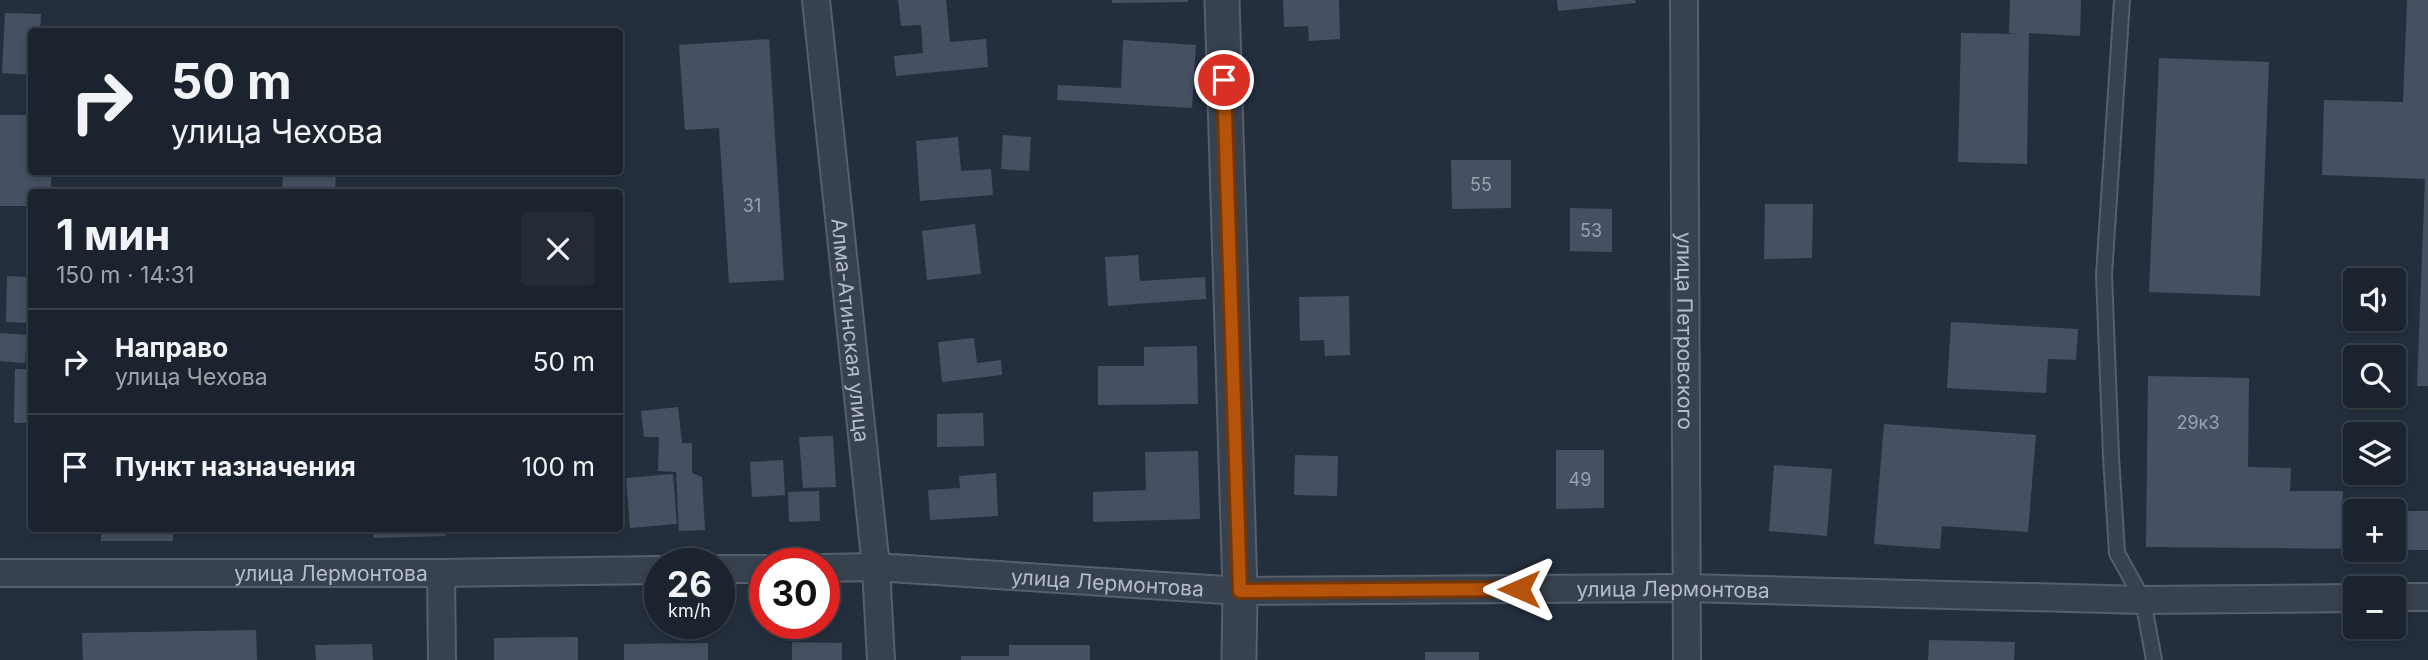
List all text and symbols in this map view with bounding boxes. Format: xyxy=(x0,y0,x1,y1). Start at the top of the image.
pin xyxy=(1194,50,1254,110)
text: 50 m xyxy=(171,52,292,111)
icon: right xyxy=(56,56,147,147)
icon: arrive xyxy=(1205,61,1243,99)
text: улица Чехова xyxy=(171,112,383,151)
house number: 55 xyxy=(1470,174,1492,195)
house number: 31 xyxy=(743,195,761,216)
text: 1 мин xyxy=(56,209,170,260)
button: close xyxy=(521,212,595,286)
street label: Алма-Атинская улица xyxy=(827,217,875,443)
house number: 53 xyxy=(1580,220,1602,241)
street label: улица Петровского xyxy=(1673,232,1698,430)
text: 150 m · 14:31 xyxy=(56,261,194,289)
map controls xyxy=(2343,268,2406,639)
button: sound xyxy=(2343,268,2406,331)
text: Направо xyxy=(115,332,228,363)
icon: right xyxy=(56,343,94,381)
button: search xyxy=(2343,345,2406,408)
text: 50 m xyxy=(533,346,595,377)
text: улица Чехова xyxy=(115,363,268,391)
house number: 29к3 xyxy=(2176,412,2220,433)
button: layers xyxy=(2343,422,2406,485)
icon: arrive xyxy=(56,448,94,486)
text: Пункт назначения xyxy=(115,451,356,482)
text: 100 m xyxy=(522,451,595,482)
house number: 49 xyxy=(1569,469,1591,490)
button: + xyxy=(2343,499,2406,562)
speed limit sign: 30 xyxy=(749,548,840,639)
position arrow xyxy=(1482,552,1556,626)
street label: улица Лермонтова xyxy=(234,561,428,586)
text: 26 xyxy=(667,563,712,605)
street label: улица Лермонтова xyxy=(1010,563,1205,601)
street label: улица Лермонтова xyxy=(1576,575,1770,603)
button: − xyxy=(2343,576,2406,639)
text: km/h xyxy=(668,600,711,621)

